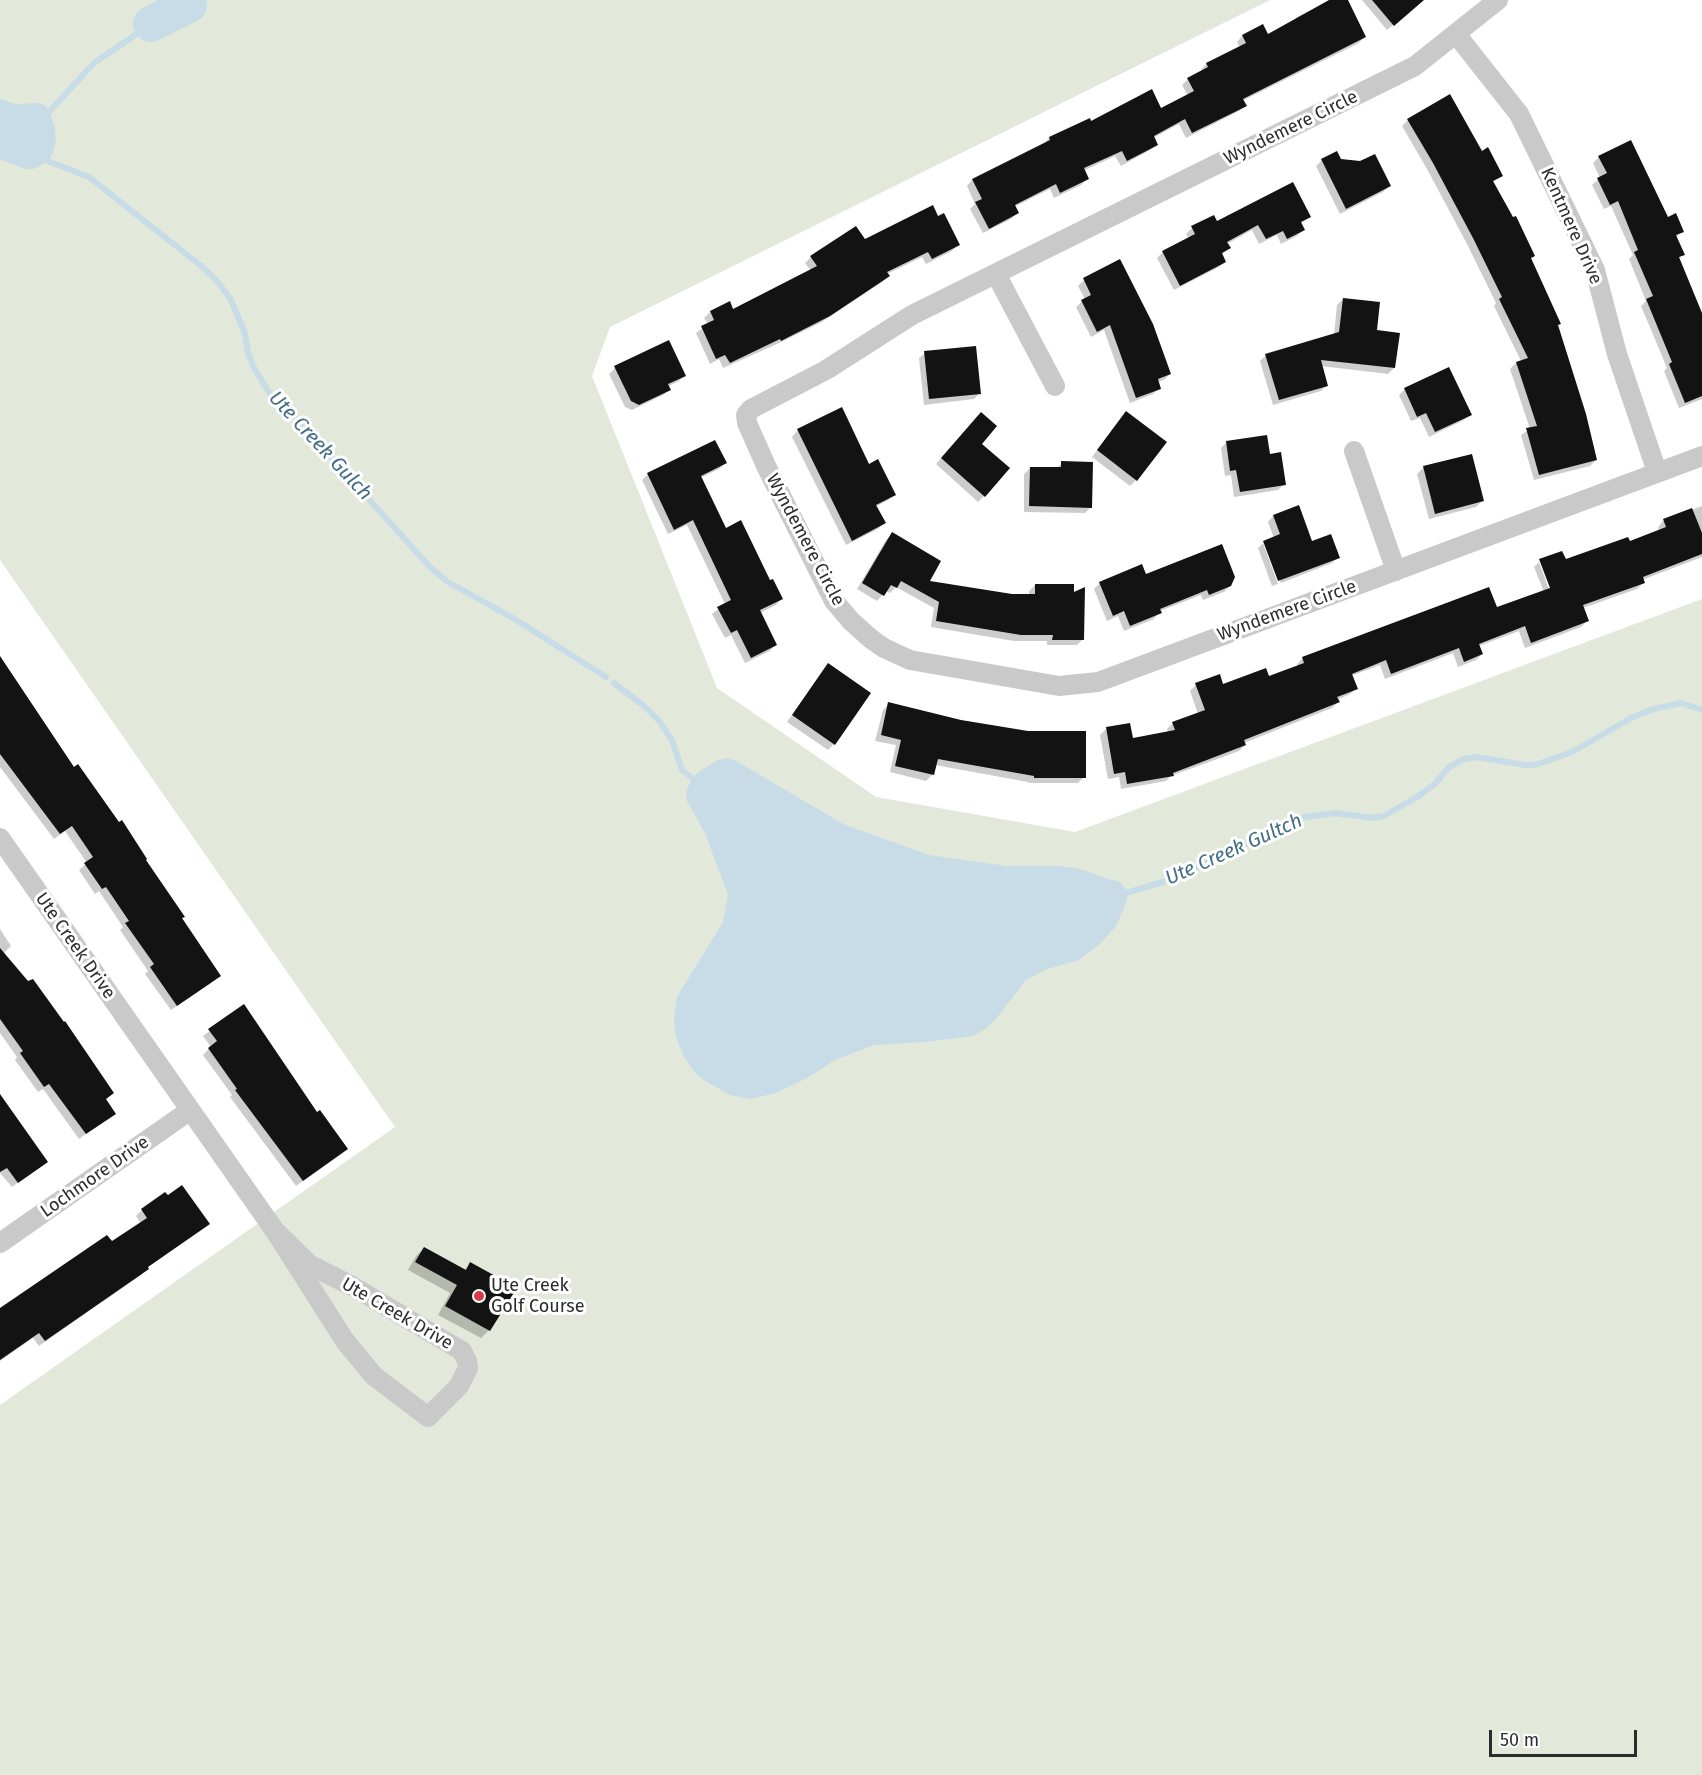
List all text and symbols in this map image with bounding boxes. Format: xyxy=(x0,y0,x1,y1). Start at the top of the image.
street label: Wyndemere Circle xyxy=(1221,86,1361,170)
street label: Kentmere Drive xyxy=(1536,164,1606,288)
water label: Ute Creek Gulch xyxy=(263,386,377,506)
street label: Wyndemere Circle xyxy=(761,470,849,610)
street label: Wyndemere Circle xyxy=(1215,576,1359,646)
water label: Ute Creek Gultch xyxy=(1162,809,1306,891)
street label: Ute Creek Drive xyxy=(30,889,120,1003)
street label: Lochmore Drive xyxy=(37,1132,153,1222)
street label: Ute Creek Drive xyxy=(338,1273,456,1355)
place label: Ute Creek Golf Course xyxy=(491,1275,585,1318)
marker: Ute Creek Golf Course xyxy=(472,1289,486,1303)
scale bar xyxy=(1492,1718,1640,1756)
text: 50 m xyxy=(1500,1729,1539,1751)

